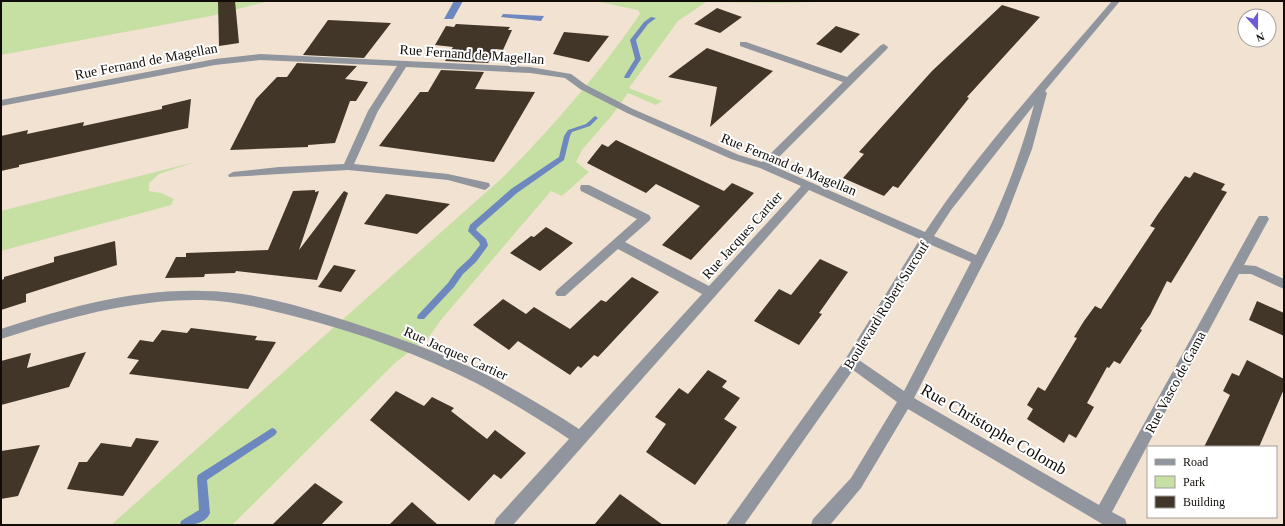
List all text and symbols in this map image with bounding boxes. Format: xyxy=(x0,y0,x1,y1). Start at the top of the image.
north arrow xyxy=(1237,8,1277,48)
text: N xyxy=(1255,30,1266,44)
street label: Rue Fernand de Magellan xyxy=(73,40,219,83)
street label: Rue Fernand de Magellan xyxy=(399,42,545,67)
street label: Rue Fernand de Magellan xyxy=(719,130,859,199)
street label: Rue Jacques Cartier xyxy=(699,188,786,282)
street label: Boulevard Robert Surcouf xyxy=(841,238,932,372)
street label: Rue Jacques Cartier xyxy=(402,324,510,383)
street label: Rue Vasco de Gama xyxy=(1142,328,1209,436)
street label: Rue Christophe Colomb xyxy=(917,380,1070,479)
legend xyxy=(1147,446,1277,518)
text: Road xyxy=(1183,455,1208,469)
text: Park xyxy=(1183,475,1205,489)
text: Building xyxy=(1183,495,1225,509)

